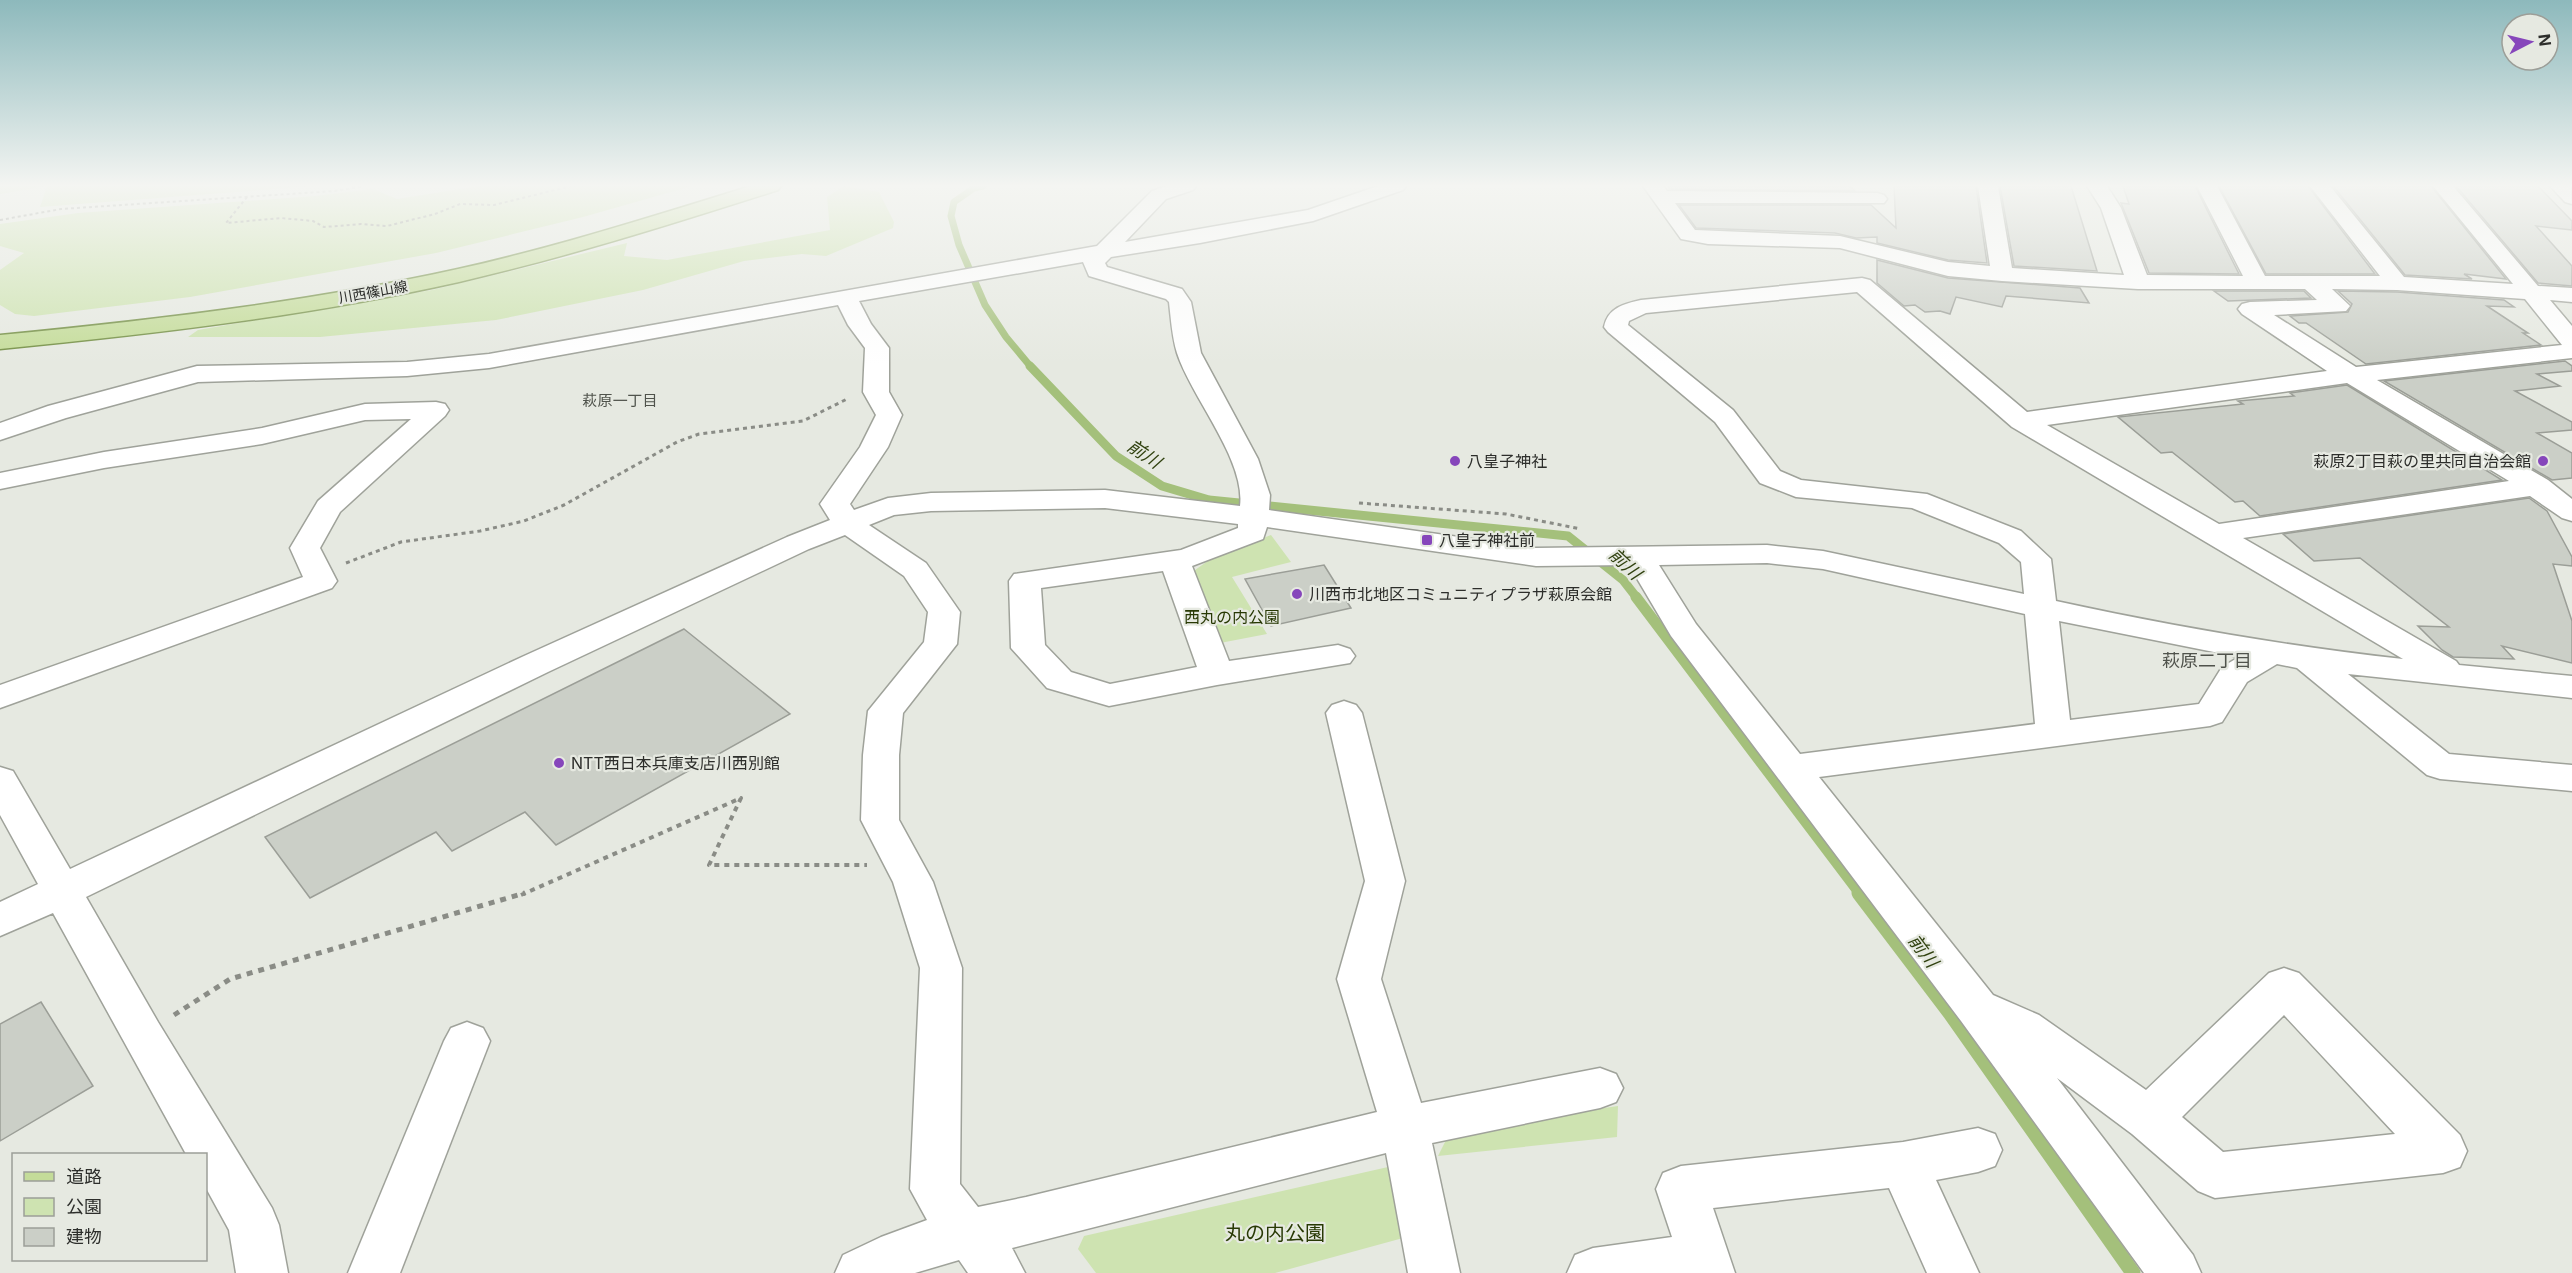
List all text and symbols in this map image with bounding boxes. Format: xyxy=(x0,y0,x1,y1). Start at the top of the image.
north arrow xyxy=(2500,12,2560,72)
text: N xyxy=(2534,33,2556,47)
street label: 川西篠山線 xyxy=(337,277,409,306)
district label: 萩原一丁目 xyxy=(582,391,658,410)
water label: 前川 xyxy=(1123,435,1167,473)
place label: 八皇子神社 xyxy=(1467,451,1547,471)
place label: 萩原2丁目萩の里共同自治会館 xyxy=(2313,451,2531,471)
marker: 八皇子神社 xyxy=(1448,454,1462,468)
marker: 萩原2丁目萩の里共同自治会館 xyxy=(2536,454,2550,468)
place label: 八皇子神社前 xyxy=(1439,530,1535,550)
marker: 八皇子神社前 xyxy=(1420,533,1434,547)
water label: 前川 xyxy=(1605,544,1647,585)
place label: 川西市北地区コミュニティプラザ萩原会館 xyxy=(1309,584,1612,604)
marker: 川西市北地区コミュニティプラザ萩原会館 xyxy=(1290,587,1304,601)
park label: 西丸の内公園 xyxy=(1184,607,1280,627)
district label: 萩原二丁目 xyxy=(2162,650,2252,671)
place label: NTT西日本兵庫支店川西別館 xyxy=(571,753,780,773)
marker: NTT西日本兵庫支店川西別館 xyxy=(552,756,566,770)
water label: 前川 xyxy=(1904,930,1944,973)
legend xyxy=(12,1153,207,1261)
text: 道路 xyxy=(66,1166,102,1187)
text: 公園 xyxy=(66,1196,102,1217)
park label: 丸の内公園 xyxy=(1225,1221,1325,1245)
text: 建物 xyxy=(66,1226,102,1247)

